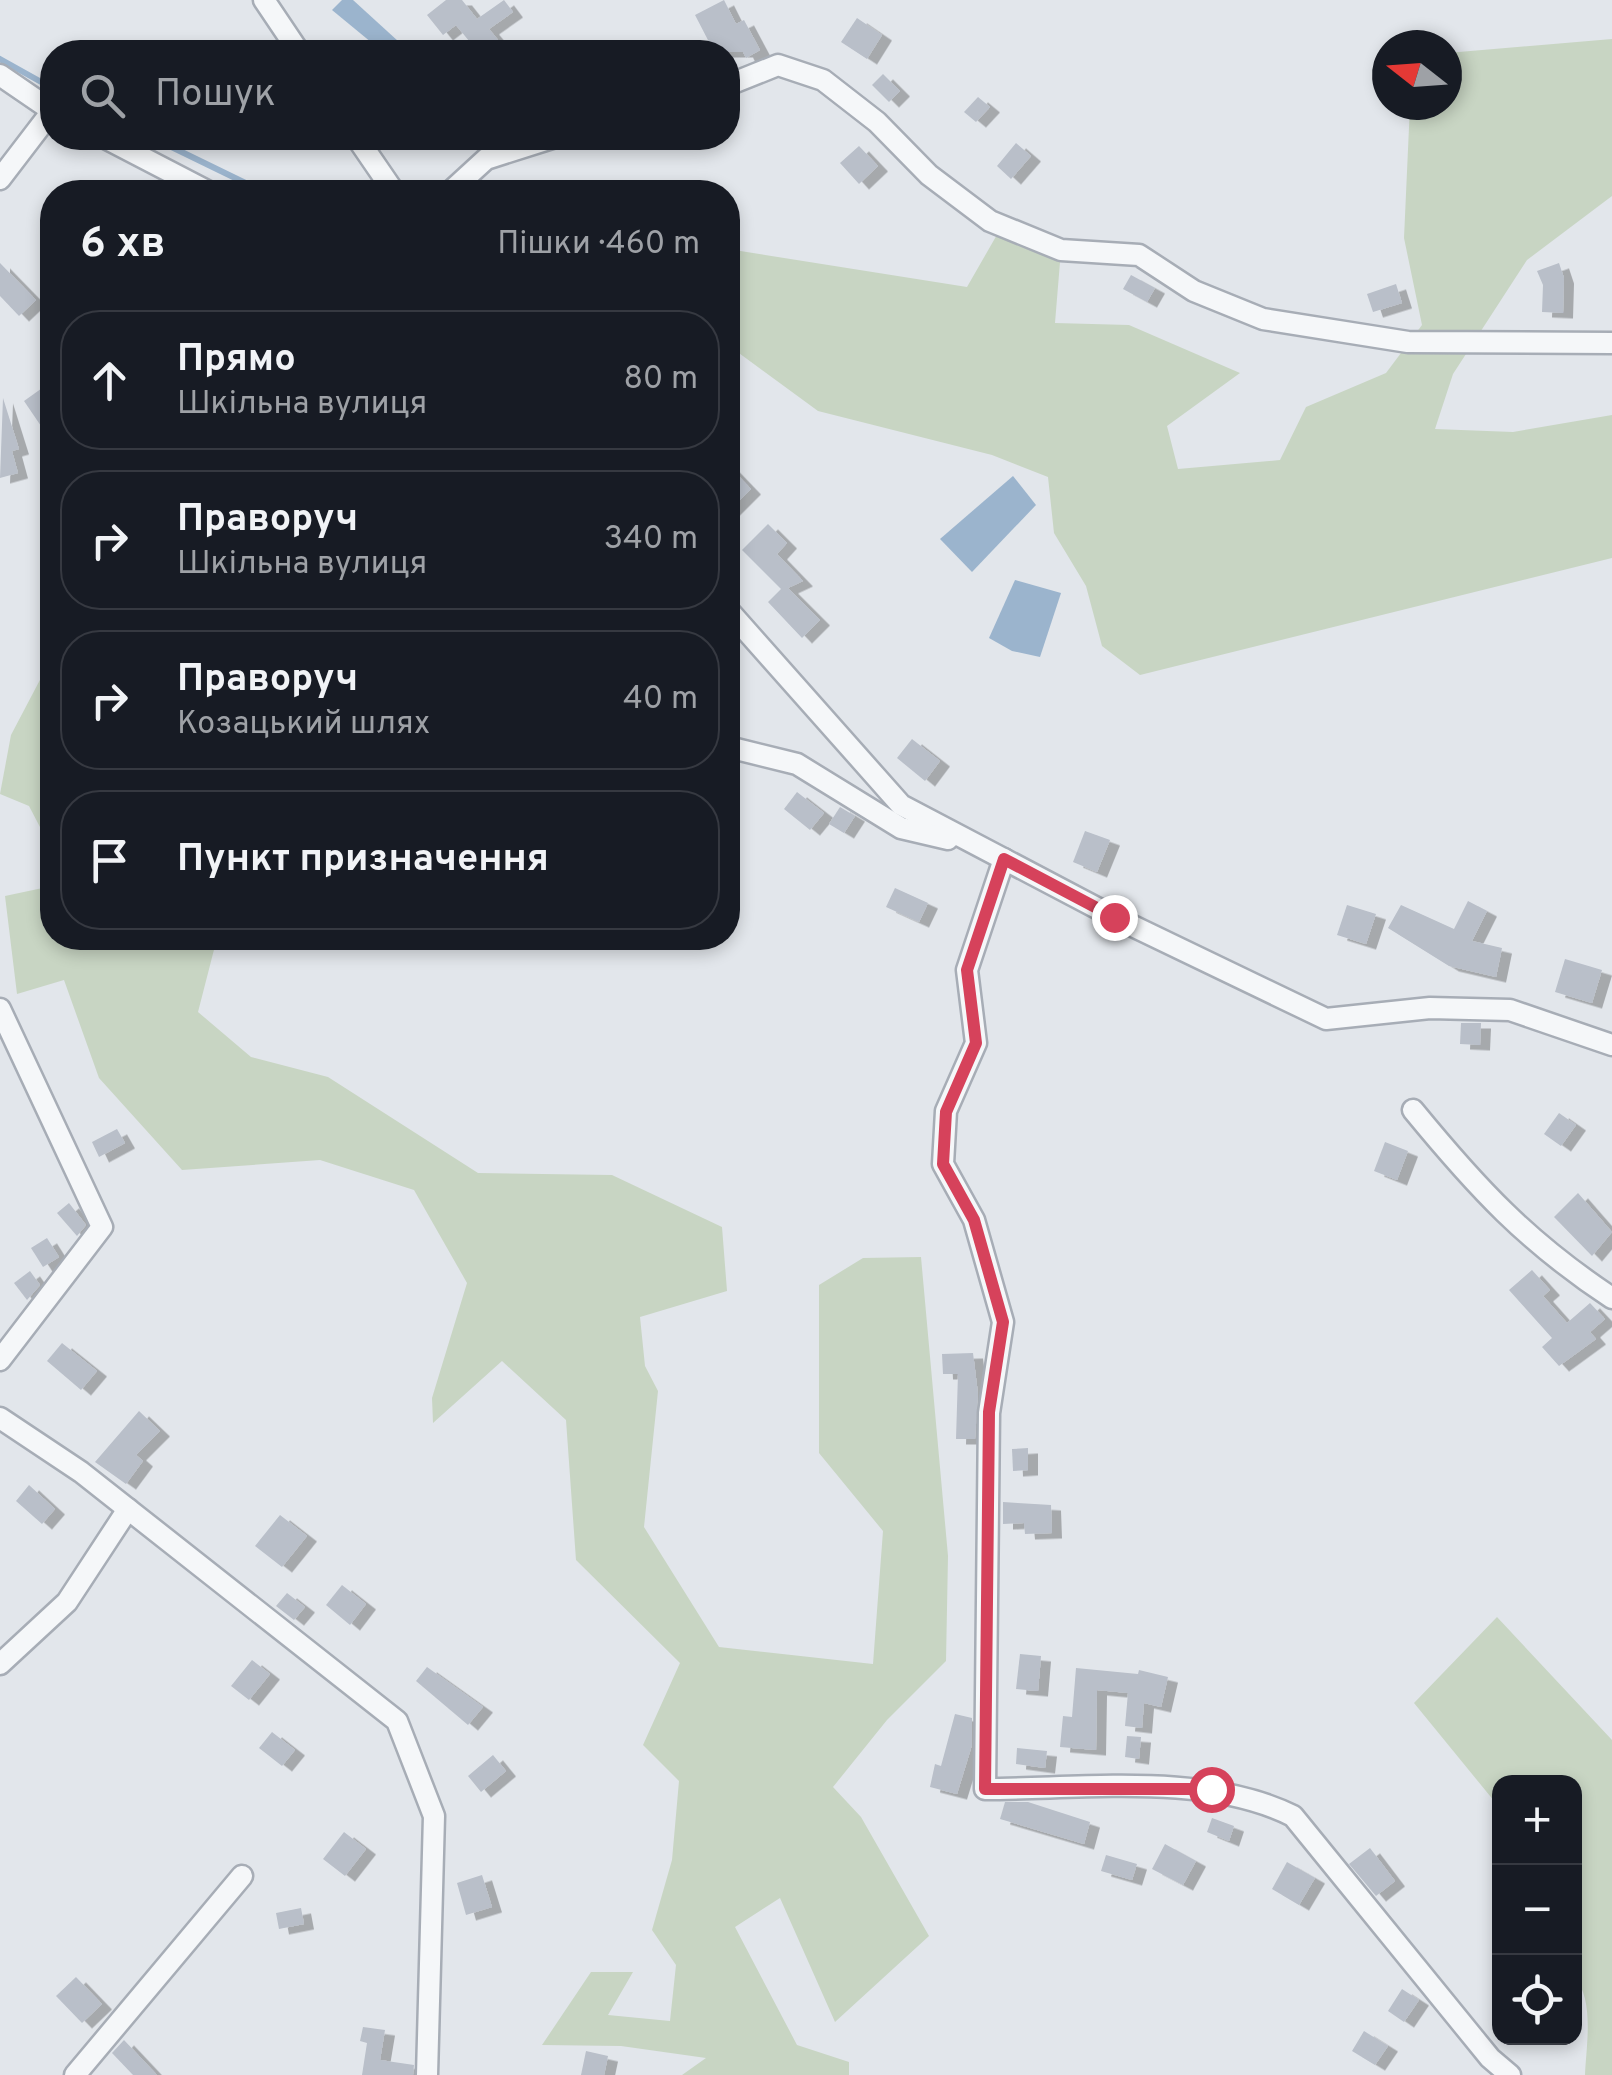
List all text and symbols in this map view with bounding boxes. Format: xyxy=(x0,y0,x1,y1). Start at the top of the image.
north arrow xyxy=(1372,30,1462,120)
search box xyxy=(40,40,740,150)
icon: search xyxy=(75,68,130,123)
text: Пошук xyxy=(155,71,276,120)
text: 6 хв xyxy=(80,219,166,272)
text: Пішки · 460 m xyxy=(497,225,700,265)
text: Прямо xyxy=(177,336,296,385)
icon: ahead xyxy=(82,353,137,408)
text: 80 m xyxy=(624,360,698,400)
text: Шкільна вулиця xyxy=(177,385,427,425)
text: Праворуч xyxy=(177,496,358,545)
icon: right xyxy=(82,513,137,568)
text: 340 m xyxy=(604,520,698,560)
text: Шкільна вулиця xyxy=(177,545,427,585)
text: Праворуч xyxy=(177,656,358,705)
icon: right xyxy=(82,673,137,728)
text: 40 m xyxy=(623,680,698,720)
text: Козацький шлях xyxy=(177,705,430,745)
icon: arrive xyxy=(82,833,137,888)
text: Пункт призначення xyxy=(177,836,549,885)
route end xyxy=(1092,895,1138,941)
route start xyxy=(1189,1767,1235,1813)
map controls xyxy=(1492,1775,1582,2045)
button: + xyxy=(1492,1775,1582,1865)
button: − xyxy=(1492,1865,1582,1955)
button: locate xyxy=(1492,1955,1582,2045)

